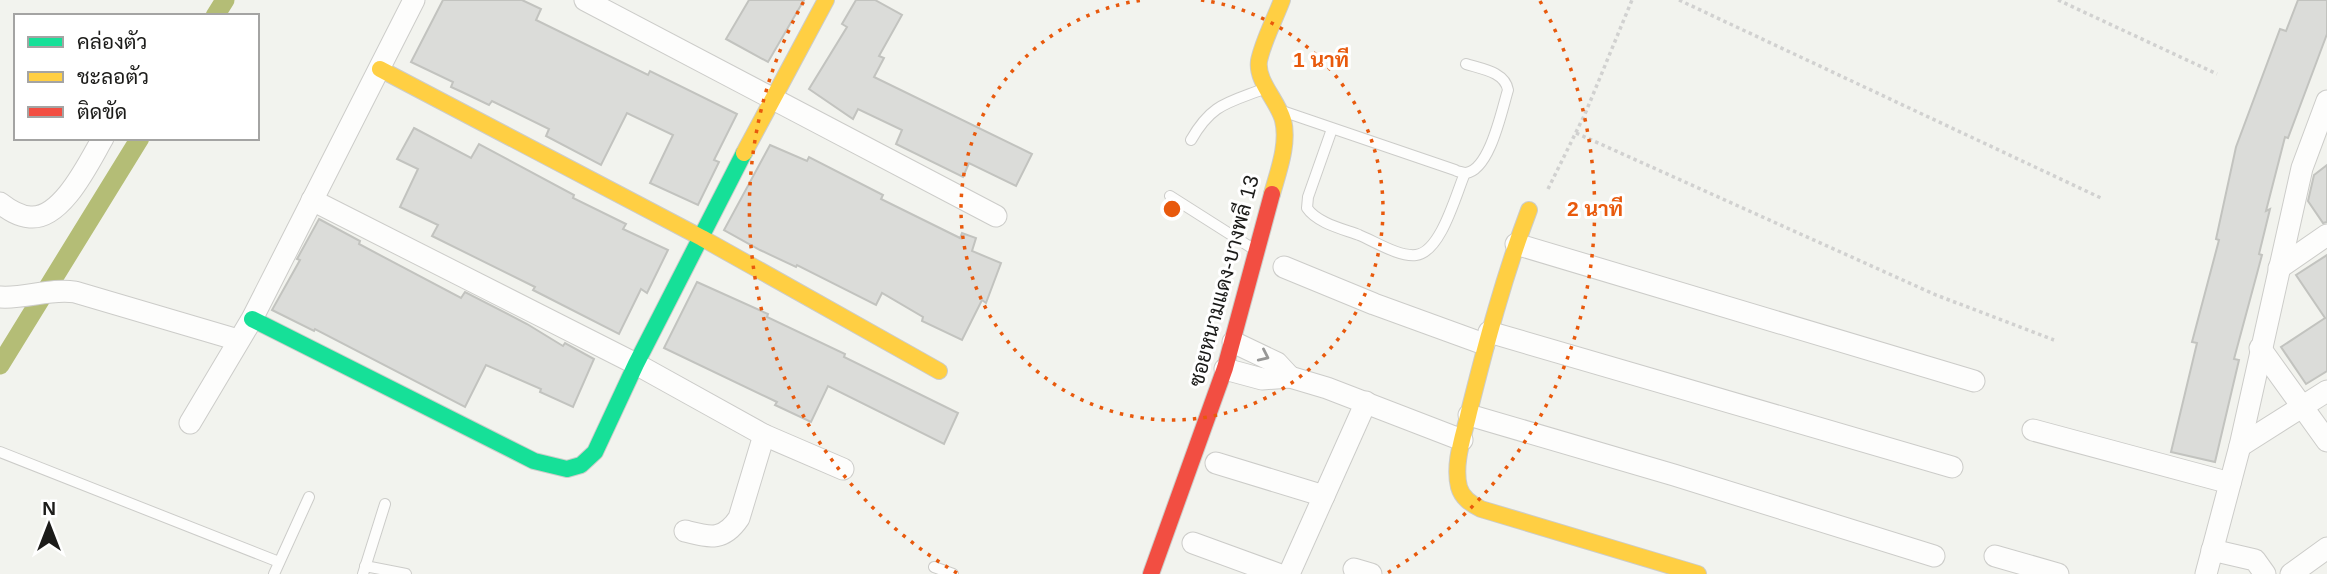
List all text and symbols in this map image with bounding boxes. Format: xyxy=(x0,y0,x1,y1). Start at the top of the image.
legend xyxy=(14,14,259,140)
text: คล่องตัว xyxy=(77,30,147,53)
text: 1 นาที xyxy=(1293,47,1349,71)
text: ชะลอตัว xyxy=(77,65,149,88)
text: ติดขัด xyxy=(77,100,127,123)
street label: ซอยหนามแดง-บางพลี 13 xyxy=(1183,172,1263,389)
text: 2 นาที xyxy=(1567,196,1623,220)
centre of rings xyxy=(1160,197,1184,221)
one-way arrow xyxy=(1257,348,1269,362)
north arrow xyxy=(14,490,84,560)
text: N xyxy=(42,498,56,519)

